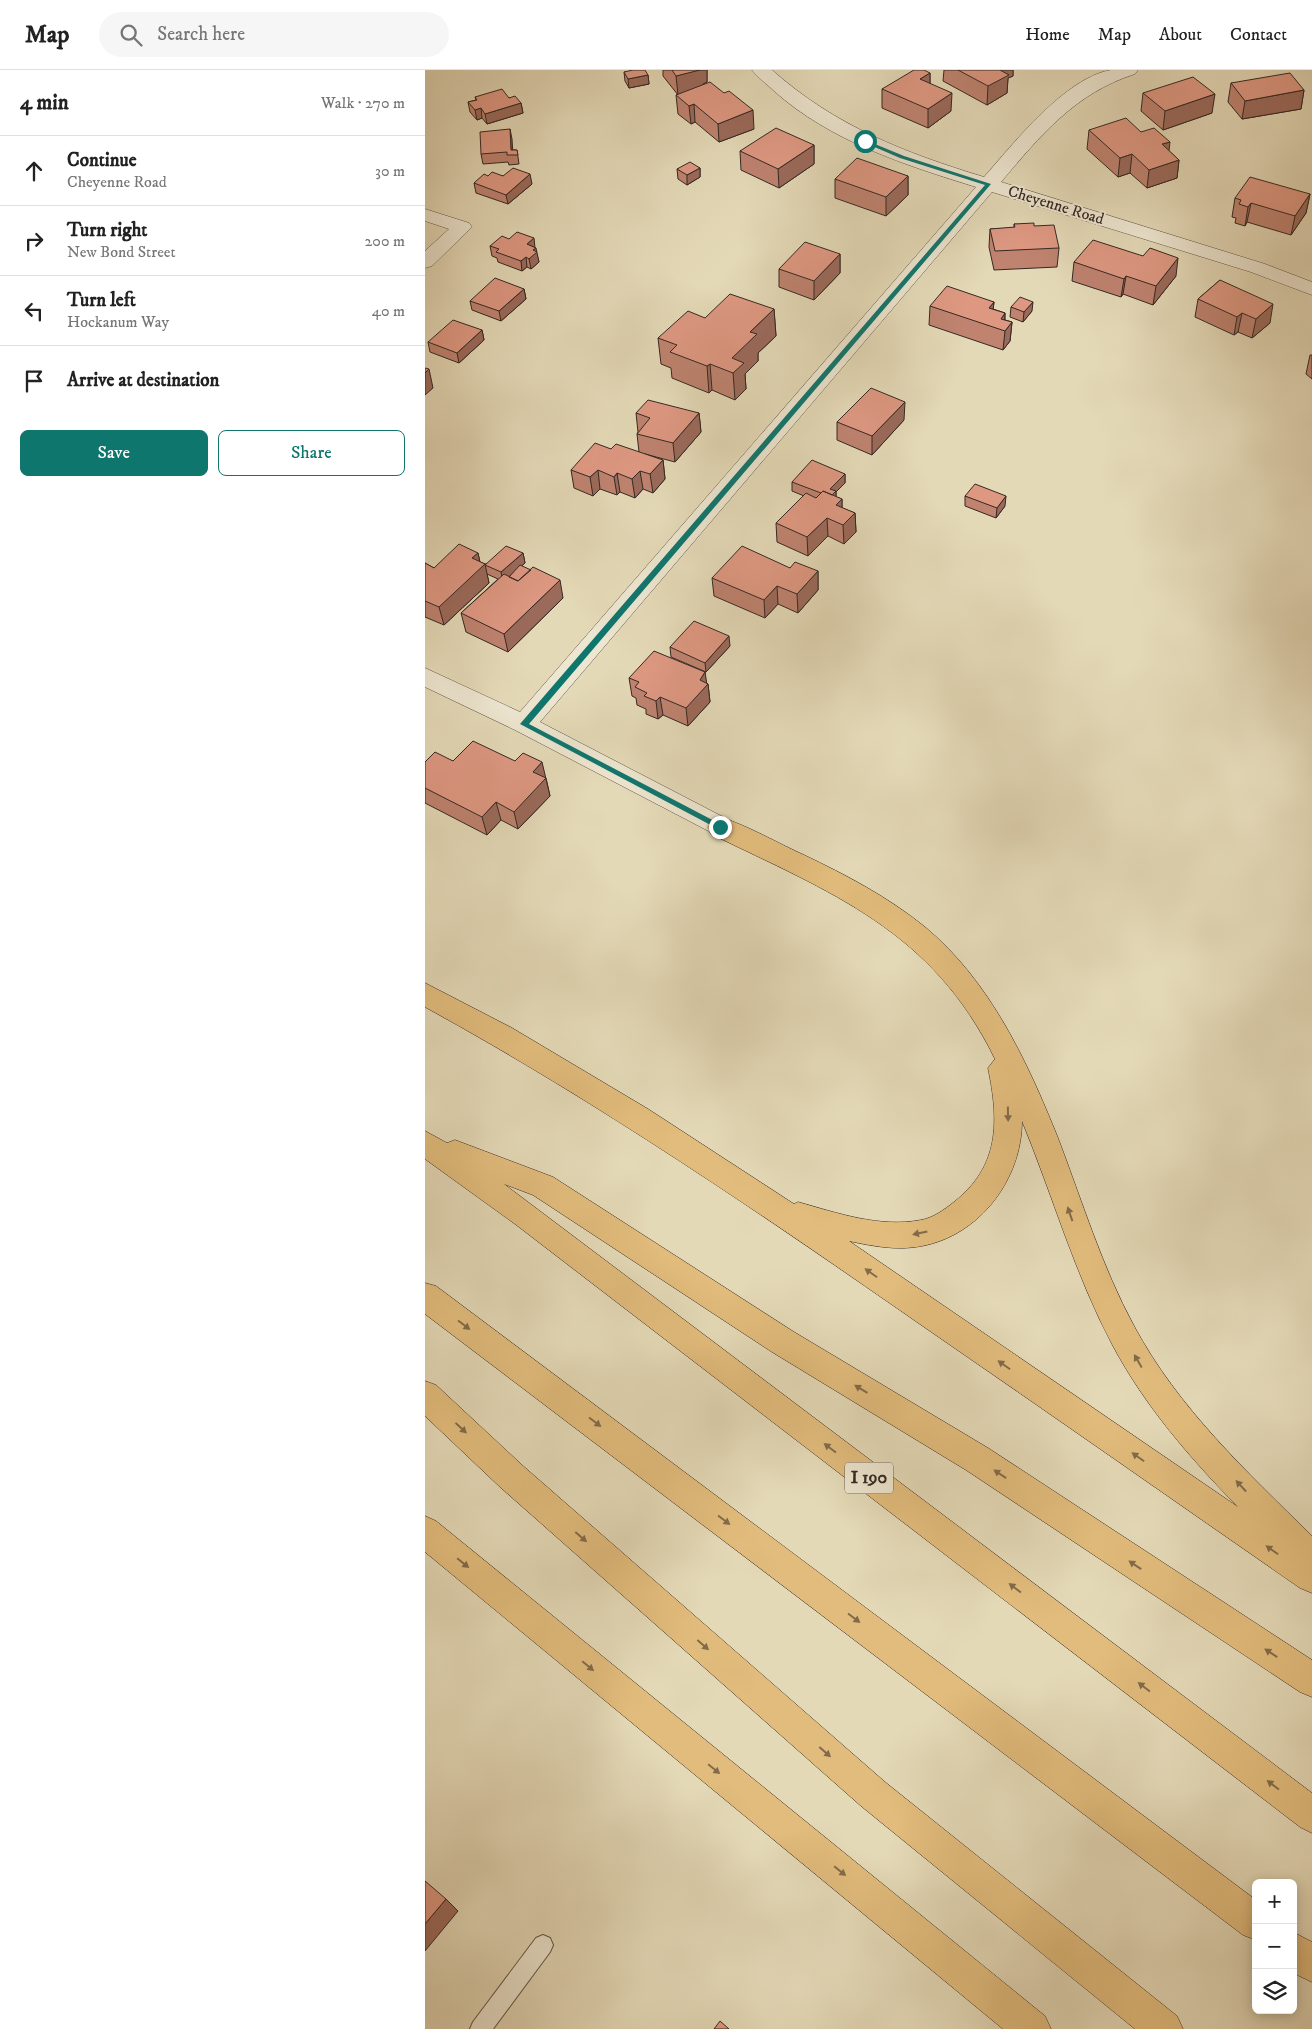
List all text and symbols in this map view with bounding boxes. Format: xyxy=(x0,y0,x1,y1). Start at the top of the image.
search box xyxy=(99,12,449,57)
text: Map xyxy=(25,20,69,50)
icon: search xyxy=(117,21,145,49)
text: Search here xyxy=(157,23,245,46)
text: Home xyxy=(1025,24,1070,46)
text: Map xyxy=(1098,24,1131,46)
text: About xyxy=(1159,24,1202,46)
text: Contact xyxy=(1230,24,1287,46)
text: 4 min xyxy=(20,90,69,116)
text: Walk · 270 m xyxy=(321,93,405,113)
route start xyxy=(854,130,877,153)
text: Continue xyxy=(67,149,137,172)
icon: ahead xyxy=(20,157,48,185)
text: 30 m xyxy=(375,161,405,181)
text: Cheyenne Road xyxy=(67,172,167,192)
street label: Cheyenne Road xyxy=(1005,181,1107,229)
text: Turn right xyxy=(67,219,147,242)
icon: right xyxy=(20,227,48,255)
text: 200 m xyxy=(364,231,405,251)
text: New Bond Street xyxy=(67,242,176,262)
text: Turn left xyxy=(67,289,136,312)
icon: left xyxy=(20,297,48,325)
text: 40 m xyxy=(372,301,405,321)
text: Hockanum Way xyxy=(67,312,169,332)
icon: arrive xyxy=(20,367,48,395)
text: Arrive at destination xyxy=(67,369,219,392)
button: Save xyxy=(20,430,208,476)
button: Share xyxy=(218,430,405,476)
route end xyxy=(709,816,732,839)
one-way arrow xyxy=(1004,1107,1012,1123)
one-way arrow xyxy=(1066,1206,1073,1221)
one-way arrow xyxy=(911,1229,927,1237)
one-way arrow xyxy=(864,1268,877,1278)
one-way arrow xyxy=(457,1320,471,1330)
one-way arrow xyxy=(1134,1354,1142,1369)
one-way arrow xyxy=(998,1360,1011,1370)
one-way arrow xyxy=(855,1385,868,1394)
one-way arrow xyxy=(588,1417,601,1427)
one-way arrow xyxy=(454,1423,467,1434)
one-way arrow xyxy=(824,1442,837,1453)
one-way arrow xyxy=(1131,1452,1145,1462)
road number: I 190 xyxy=(845,1462,893,1494)
one-way arrow xyxy=(993,1470,1006,1479)
one-way arrow xyxy=(1235,1480,1247,1492)
one-way arrow xyxy=(717,1514,730,1525)
one-way arrow xyxy=(575,1531,587,1543)
one-way arrow xyxy=(1265,1545,1279,1555)
one-way arrow xyxy=(456,1557,469,1568)
one-way arrow xyxy=(1128,1560,1142,1569)
one-way arrow xyxy=(1009,1583,1022,1594)
one-way arrow xyxy=(847,1613,861,1623)
one-way arrow xyxy=(697,1639,710,1650)
one-way arrow xyxy=(1264,1648,1278,1658)
one-way arrow xyxy=(582,1660,595,1671)
one-way arrow xyxy=(1137,1682,1151,1692)
one-way arrow xyxy=(819,1746,831,1758)
one-way arrow xyxy=(707,1763,720,1774)
one-way arrow xyxy=(1267,1780,1280,1791)
one-way arrow xyxy=(833,1866,846,1877)
map controls xyxy=(1252,1879,1297,2014)
button: + xyxy=(1252,1879,1297,1924)
button: − xyxy=(1252,1924,1297,1969)
button: layers xyxy=(1252,1969,1297,2014)

